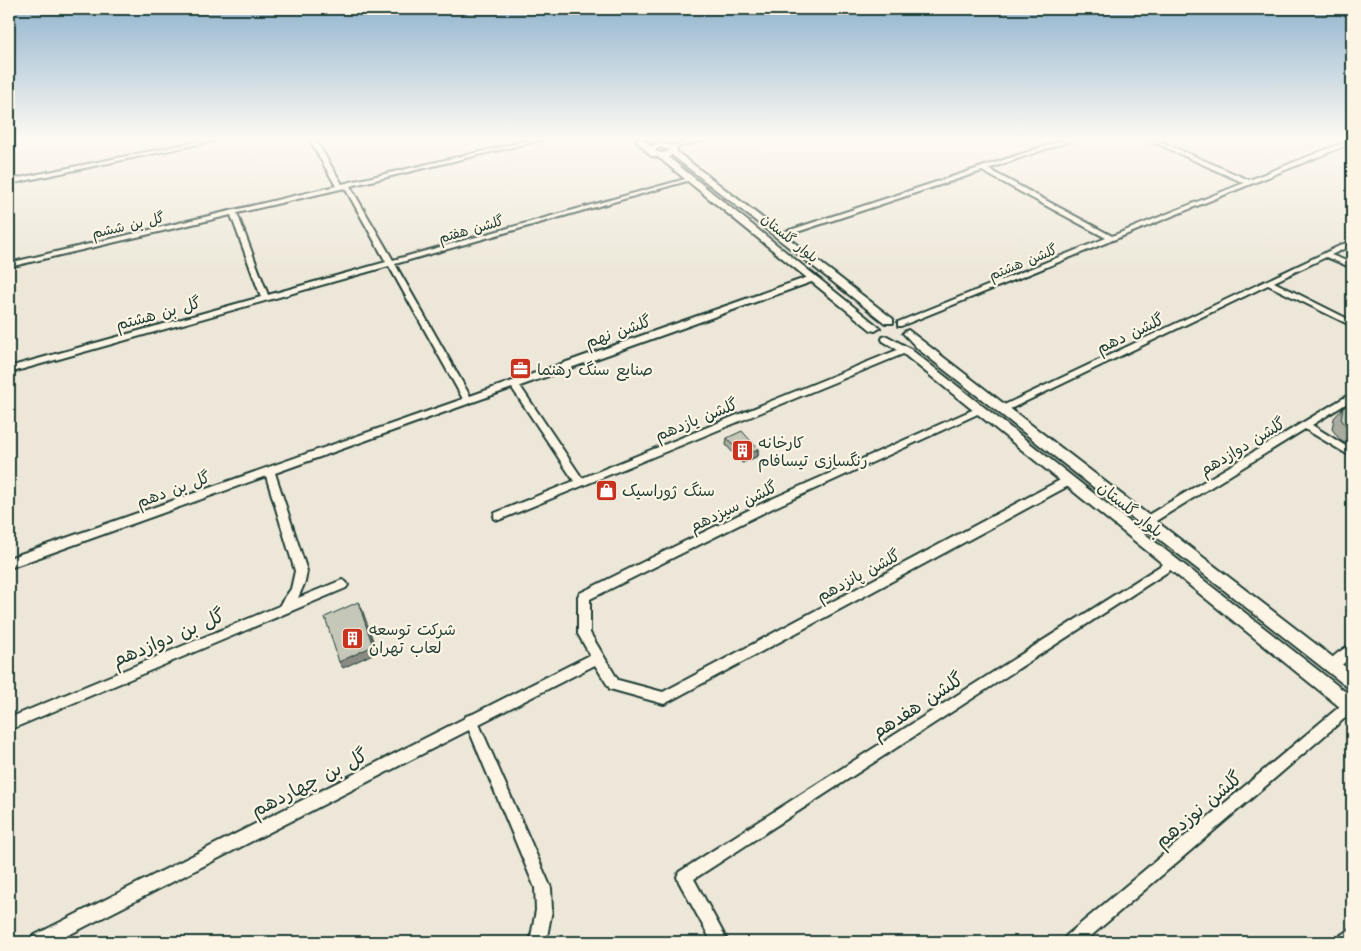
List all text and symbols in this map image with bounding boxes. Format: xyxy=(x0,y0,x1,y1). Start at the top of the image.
street label: گل بن ششم xyxy=(90,207,167,245)
street label: بلوار گلستان xyxy=(756,209,823,269)
street label: گلشن هفتم xyxy=(436,210,506,250)
street label: گلشن هشتم xyxy=(986,239,1061,287)
street label: گل بن هشتم xyxy=(113,291,204,338)
street label: گلشن دهم xyxy=(1093,308,1169,361)
street label: گلشن نهم xyxy=(582,309,655,355)
office icon: صنایع سنگ رهنما xyxy=(509,357,533,381)
place label: صنایع سنگ رهنما xyxy=(537,358,653,383)
street label: گلشن یازدهم xyxy=(651,392,742,448)
street label: گلشن دوازدهم xyxy=(1195,412,1291,483)
place label: کارخانه رنگسازی تیسافام xyxy=(758,431,868,474)
building icon: کارخانه رنگسازی تیسافام xyxy=(730,439,754,463)
street label: گل بن دهم xyxy=(133,465,214,515)
street label: گلشن سیزدهم xyxy=(685,475,782,539)
street label: بلوار گلستان xyxy=(1092,476,1168,544)
shop icon: سنگ ژوراسیک xyxy=(594,478,618,502)
place label: سنگ ژوراسیک xyxy=(622,479,715,504)
street label: گلشن پانزدهم xyxy=(812,544,905,609)
street label: گل بن دوازدهم xyxy=(108,602,230,676)
place label: شرکت توسعه لعاب تهران xyxy=(369,618,456,661)
building icon: شرکت توسعه لعاب تهران xyxy=(341,626,365,650)
street label: گلشن هفدهم xyxy=(866,666,970,748)
street label: گل بن چهاردهم xyxy=(246,741,374,826)
street label: گلشن نوزدهم xyxy=(1149,765,1250,856)

